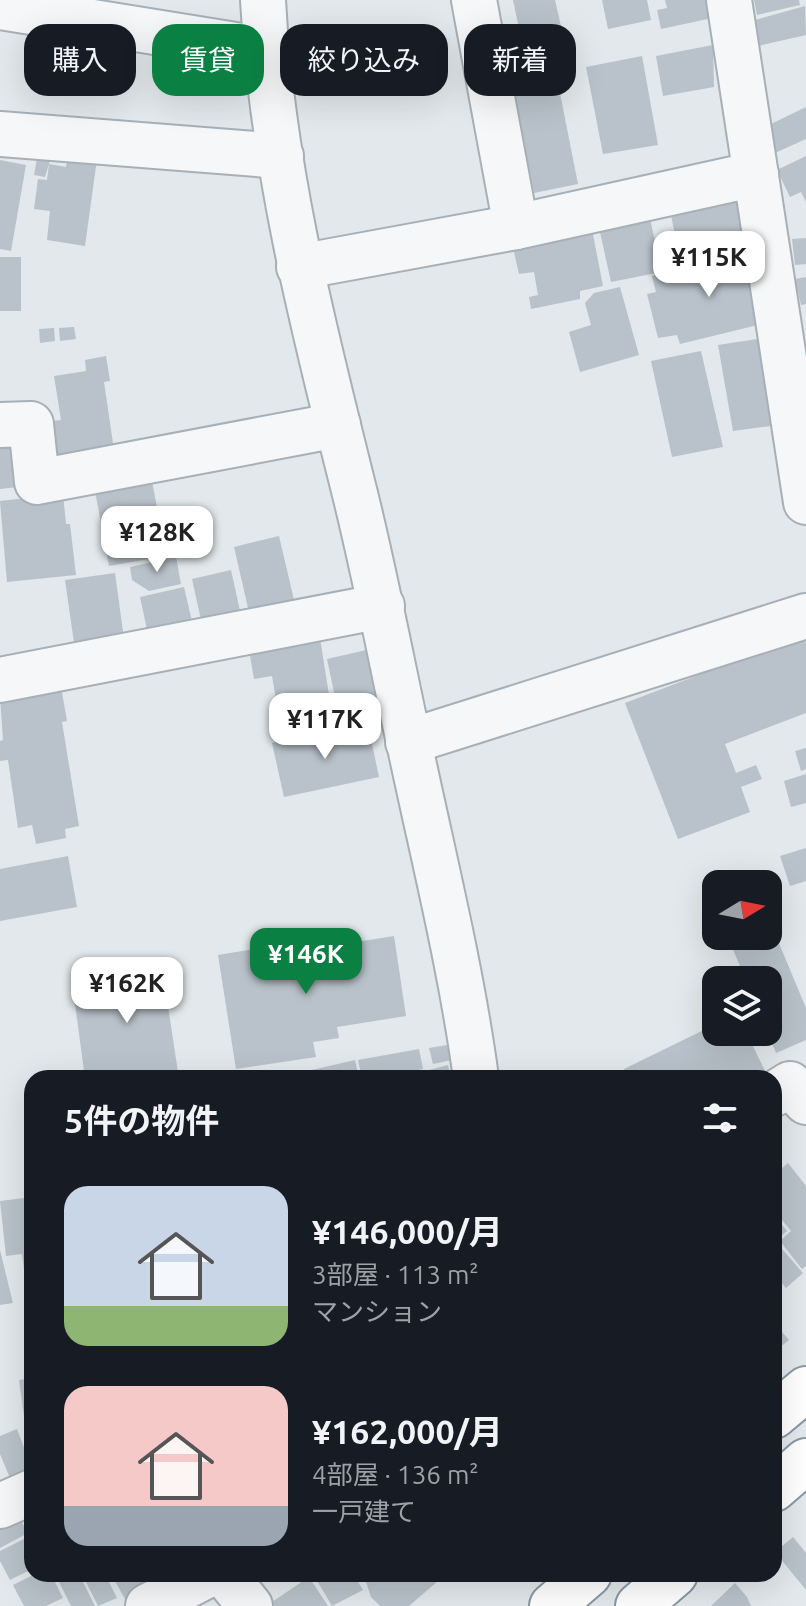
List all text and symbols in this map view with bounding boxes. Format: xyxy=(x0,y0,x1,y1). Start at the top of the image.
chip: 購入 xyxy=(24,24,136,96)
chip: 賃貸 xyxy=(152,24,264,96)
chip: 絞り込み xyxy=(280,24,448,96)
chip: 新着 xyxy=(464,24,576,96)
pin: ¥115K xyxy=(653,231,765,299)
text: ¥115K xyxy=(671,242,747,271)
pin: ¥128K xyxy=(101,506,213,574)
text: ¥128K xyxy=(119,517,195,546)
pin: ¥117K xyxy=(269,693,381,761)
text: ¥117K xyxy=(287,704,363,733)
north arrow xyxy=(702,870,782,950)
map controls xyxy=(702,870,782,1046)
pin: ¥146K xyxy=(250,928,362,996)
text: ¥146K xyxy=(268,939,344,968)
pin: ¥162K xyxy=(71,957,183,1025)
button: layers xyxy=(702,966,782,1046)
text: ¥162K xyxy=(89,968,165,997)
icon: filters xyxy=(698,1096,742,1140)
text: 5件の物件 xyxy=(64,1101,219,1139)
text: ¥146,000/月 xyxy=(312,1212,503,1250)
icon: home xyxy=(128,1218,224,1314)
text: 3部屋 · 113 m² xyxy=(312,1260,479,1289)
text: マンション xyxy=(312,1297,442,1326)
text: ¥162,000/月 xyxy=(312,1412,503,1450)
icon: home xyxy=(128,1418,224,1514)
text: 4部屋 · 136 m² xyxy=(312,1460,479,1489)
text: 一戸建て xyxy=(312,1497,416,1526)

